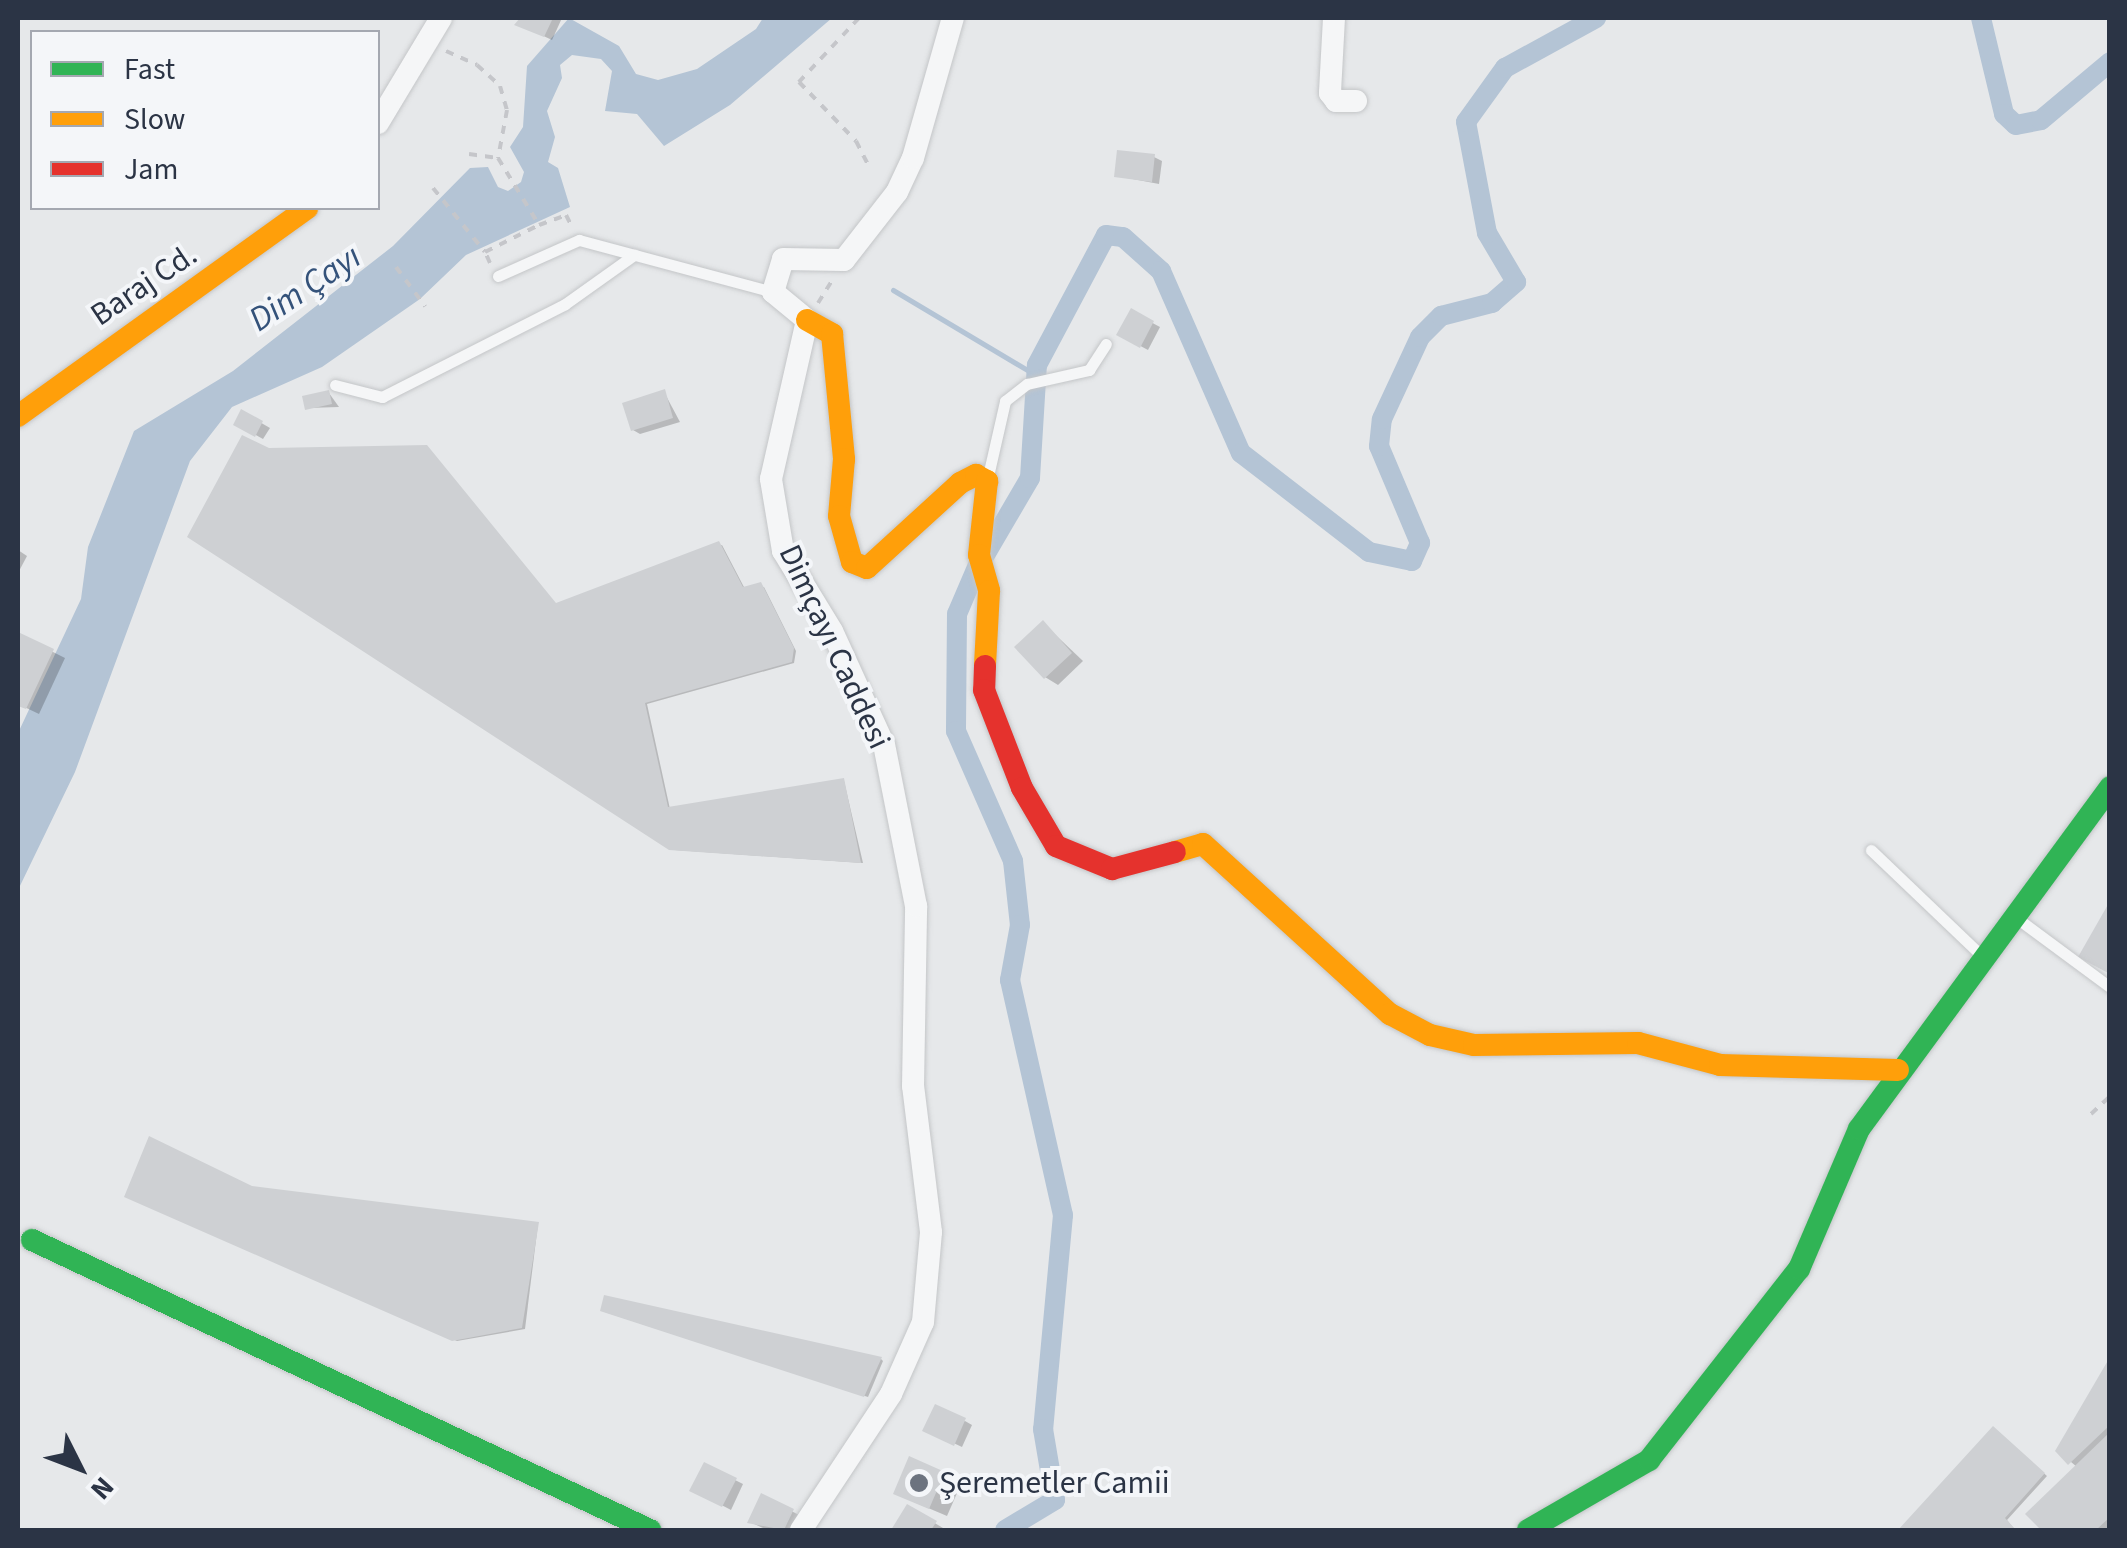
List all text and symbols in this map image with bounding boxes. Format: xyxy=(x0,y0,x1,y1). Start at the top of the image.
legend xyxy=(30,30,380,210)
text: Fast xyxy=(124,48,175,91)
text: Slow xyxy=(124,98,185,141)
text: Jam xyxy=(124,148,178,191)
water label: Dim Çayı xyxy=(241,235,369,341)
street label: Baraj Cd. xyxy=(84,236,204,334)
street label: Dimçayı Caddesi xyxy=(770,539,898,755)
north arrow xyxy=(30,1418,130,1518)
place label: Şeremetler Camii xyxy=(939,1464,1170,1502)
text: N xyxy=(81,1468,123,1508)
marker: Şeremetler Camii xyxy=(908,1472,930,1494)

